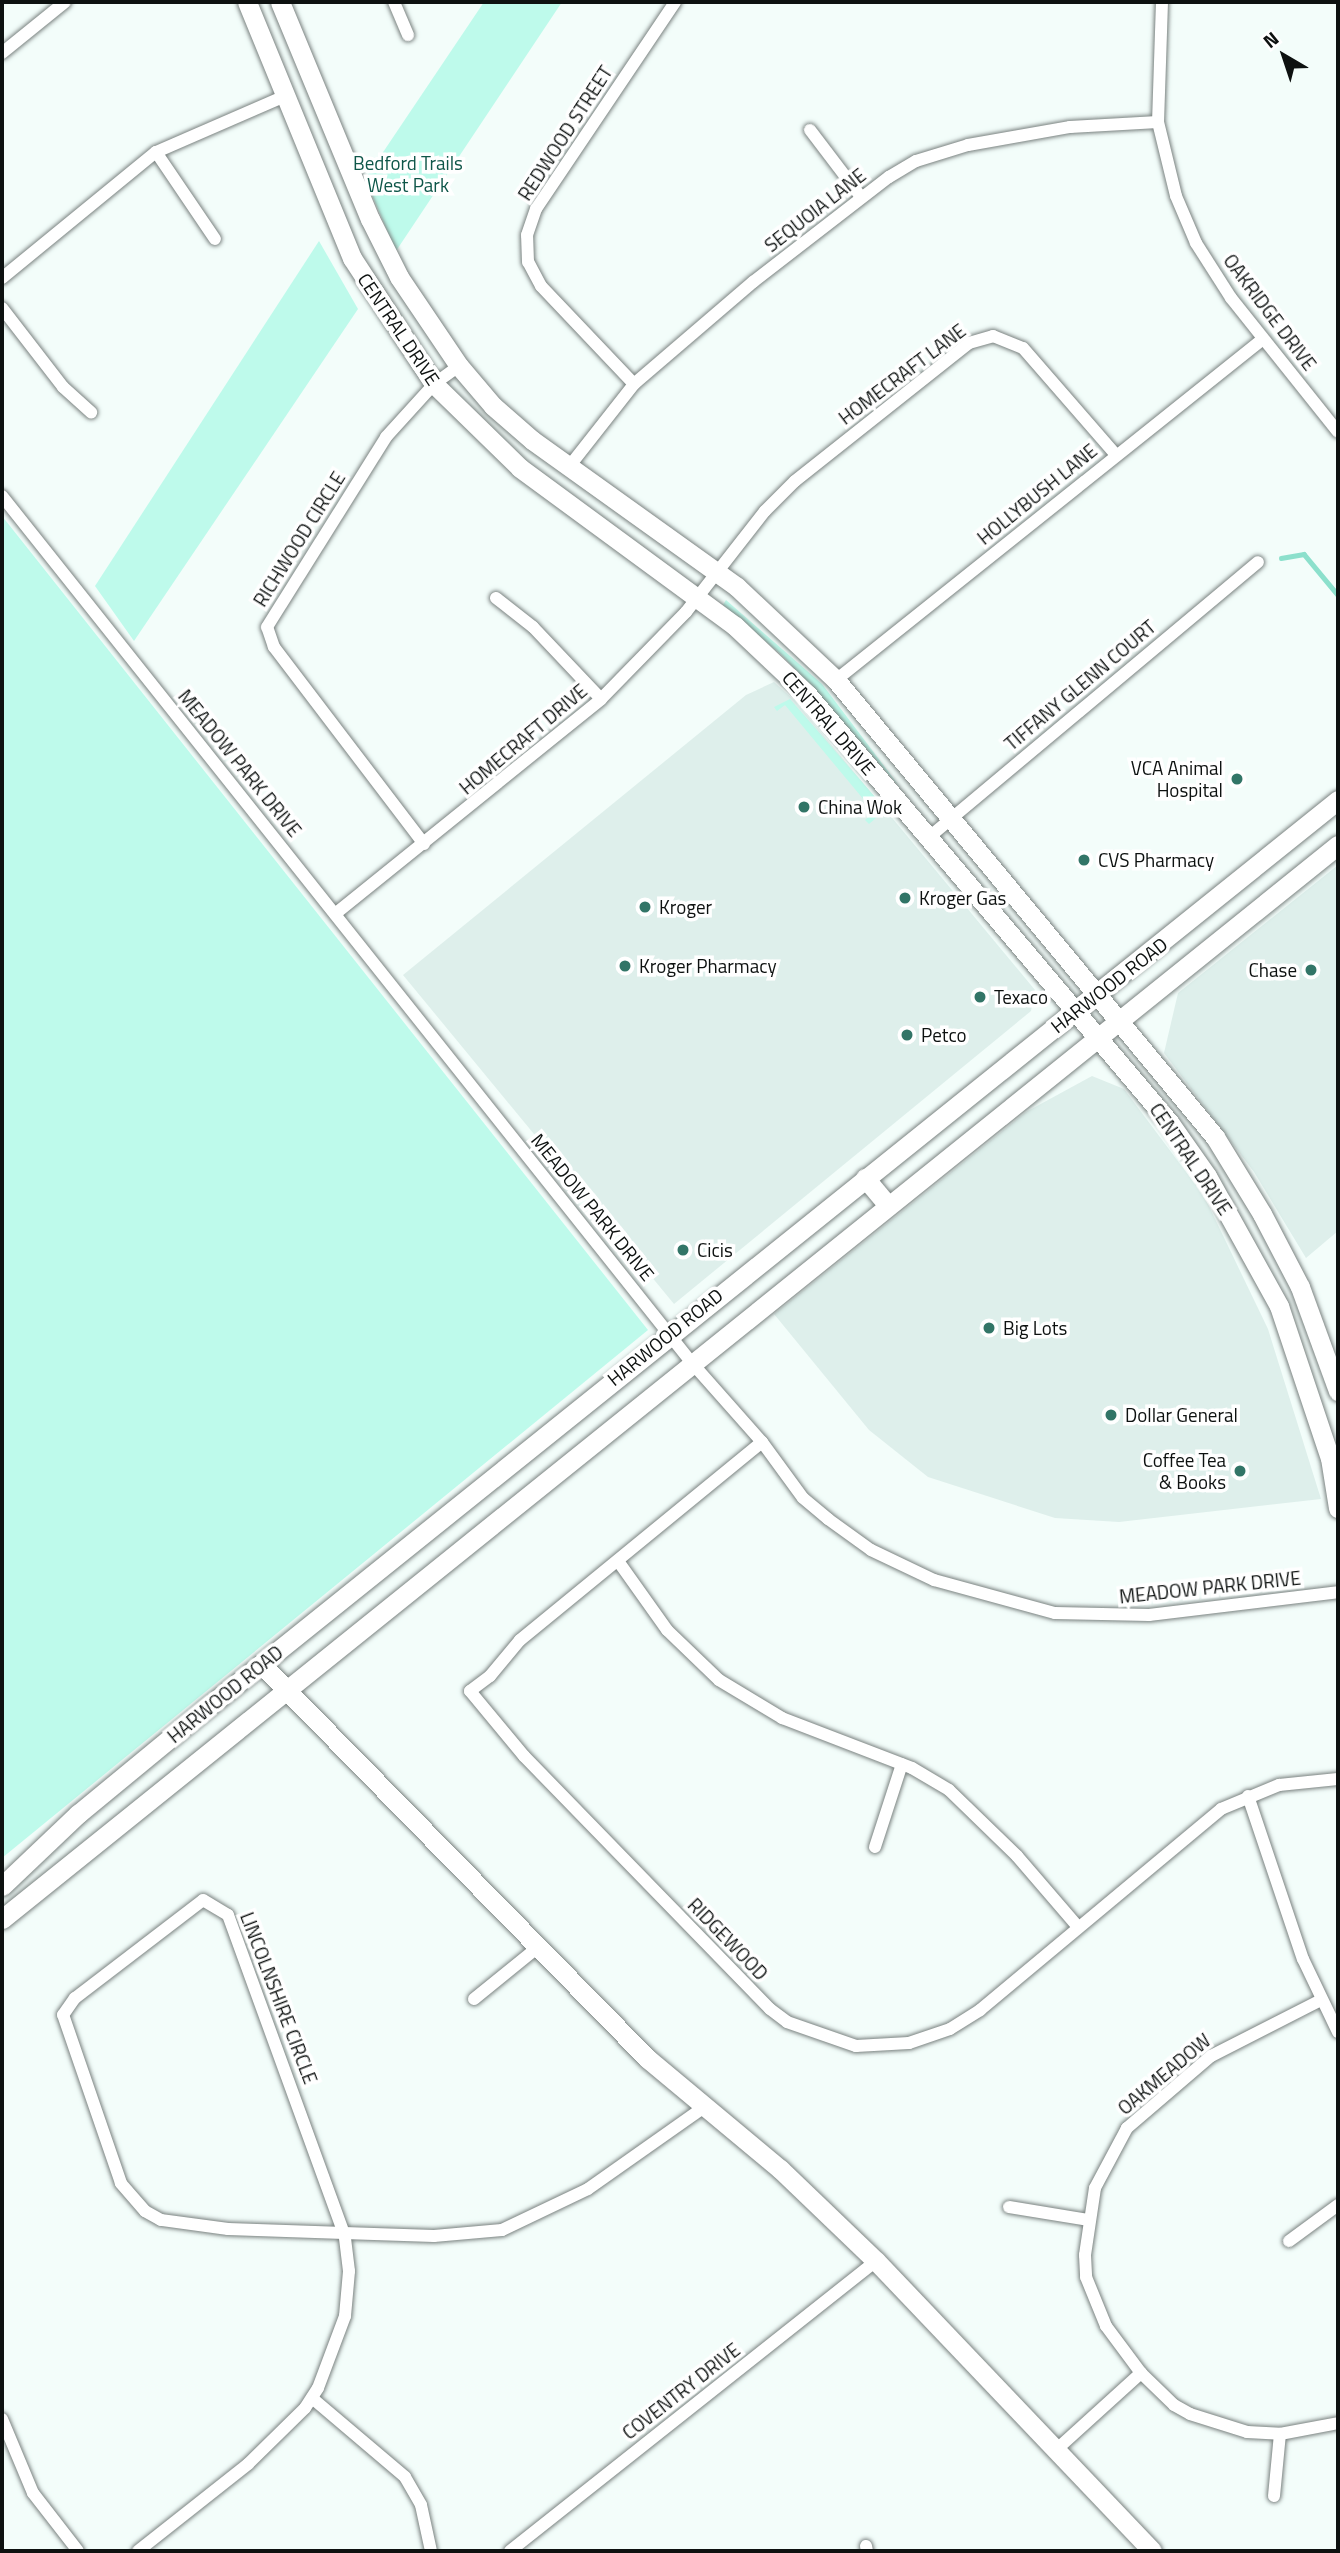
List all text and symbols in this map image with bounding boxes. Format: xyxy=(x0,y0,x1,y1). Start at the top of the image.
north arrow xyxy=(1249,21,1319,91)
text: N xyxy=(1256,24,1285,55)
street label: REDWOOD STREET xyxy=(513,61,617,205)
park label: Bedford Trails West Park xyxy=(353,152,463,196)
street label: SEQUOIA LANE xyxy=(760,163,870,257)
street label: OAKRIDGE DRIVE xyxy=(1219,249,1321,375)
street label: CENTRAL DRIVE xyxy=(353,269,445,389)
street label: HOMECRAFT LANE xyxy=(834,319,970,429)
street label: HOLLYBUSH LANE xyxy=(973,439,1101,549)
street label: RICHWOOD CIRCLE xyxy=(248,467,350,611)
street label: TIFFANY GLENN COURT xyxy=(1000,615,1160,755)
street label: CENTRAL DRIVE xyxy=(778,666,880,780)
street label: HOMECRAFT DRIVE xyxy=(455,679,591,799)
street label: MEADOW PARK DRIVE xyxy=(174,685,306,841)
place label: VCA Animal Hospital xyxy=(1131,757,1223,801)
marker: VCA Animal Hospital xyxy=(1229,771,1245,787)
place label: China Wok xyxy=(818,796,902,818)
marker: China Wok xyxy=(796,799,812,815)
place label: CVS Pharmacy xyxy=(1098,849,1214,871)
marker: CVS Pharmacy xyxy=(1076,852,1092,868)
place label: Kroger Gas xyxy=(919,887,1006,909)
marker: Kroger Gas xyxy=(897,890,913,906)
place label: Kroger xyxy=(659,896,712,918)
marker: Kroger xyxy=(637,899,653,915)
street label: HARWOOD ROAD xyxy=(1046,932,1172,1038)
place label: Kroger Pharmacy xyxy=(639,955,777,977)
marker: Kroger Pharmacy xyxy=(617,958,633,974)
place label: Chase xyxy=(1249,959,1297,981)
marker: Chase xyxy=(1303,962,1319,978)
place label: Texaco xyxy=(994,986,1048,1008)
marker: Texaco xyxy=(972,989,988,1005)
place label: Petco xyxy=(921,1024,967,1046)
marker: Petco xyxy=(899,1027,915,1043)
street label: CENTRAL DRIVE xyxy=(1145,1099,1237,1219)
street label: MEADOW PARK DRIVE xyxy=(527,1129,659,1285)
place label: Cicis xyxy=(697,1239,733,1261)
marker: Cicis xyxy=(675,1242,691,1258)
street label: HARWOOD ROAD xyxy=(603,1284,727,1390)
place label: Big Lots xyxy=(1003,1317,1067,1339)
marker: Big Lots xyxy=(981,1320,997,1336)
place label: Dollar General xyxy=(1125,1404,1238,1426)
marker: Dollar General xyxy=(1103,1407,1119,1423)
place label: Coffee Tea & Books xyxy=(1143,1449,1226,1493)
marker: Coffee Tea & Books xyxy=(1232,1463,1248,1479)
street label: MEADOW PARK DRIVE xyxy=(1118,1566,1302,1608)
street label: HARWOOD ROAD xyxy=(163,1641,287,1747)
street label: RIDGEWOOD xyxy=(683,1893,773,1985)
street label: LINCOLNSHIRE CIRCLE xyxy=(236,1909,322,2087)
street label: OAKMEADOW xyxy=(1113,2029,1215,2119)
street label: COVENTRY DRIVE xyxy=(618,2338,744,2444)

